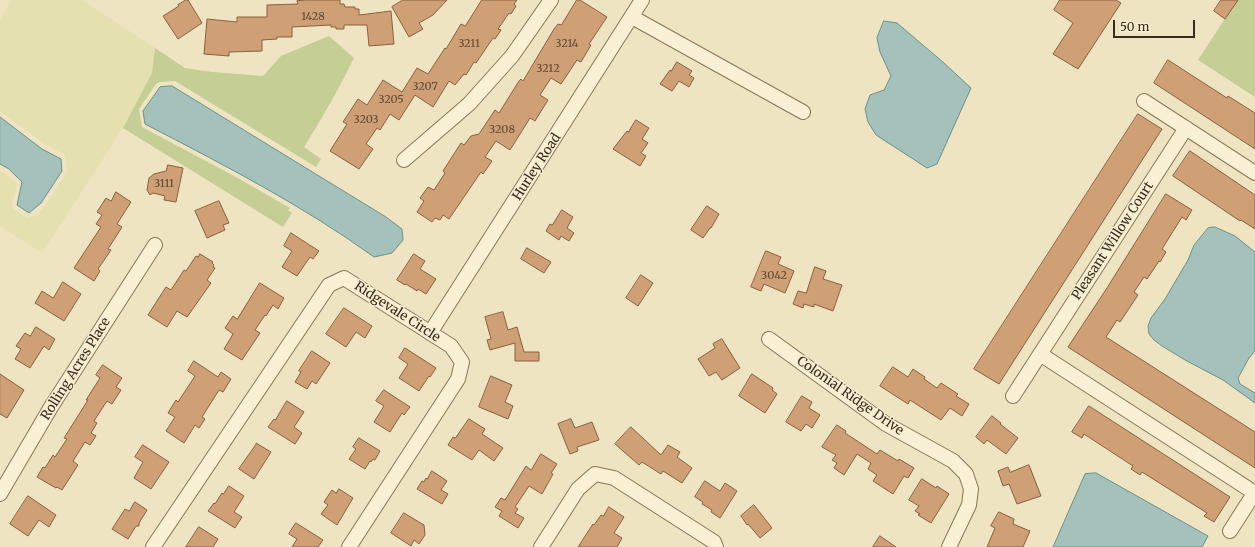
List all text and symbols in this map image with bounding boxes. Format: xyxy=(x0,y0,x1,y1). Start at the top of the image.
house number: 1428 xyxy=(301,10,325,24)
scale bar xyxy=(1115,12,1197,38)
text: 50 m xyxy=(1120,19,1149,34)
house number: 3211 xyxy=(458,37,480,51)
house number: 3214 xyxy=(555,37,579,51)
house number: 3212 xyxy=(536,62,560,76)
house number: 3207 xyxy=(412,80,438,94)
house number: 3205 xyxy=(378,93,404,107)
house number: 3203 xyxy=(353,113,379,127)
house number: 3208 xyxy=(489,123,515,137)
street label: Hurley Road xyxy=(510,131,564,203)
house number: 3111 xyxy=(154,177,174,191)
street label: Pleasant Willow Court xyxy=(1069,179,1157,303)
house number: 3042 xyxy=(761,269,787,283)
street label: Ridgevale Circle xyxy=(351,278,443,346)
street label: Rolling Acres Place xyxy=(38,315,114,423)
street label: Colonial Ridge Drive xyxy=(794,353,906,439)

